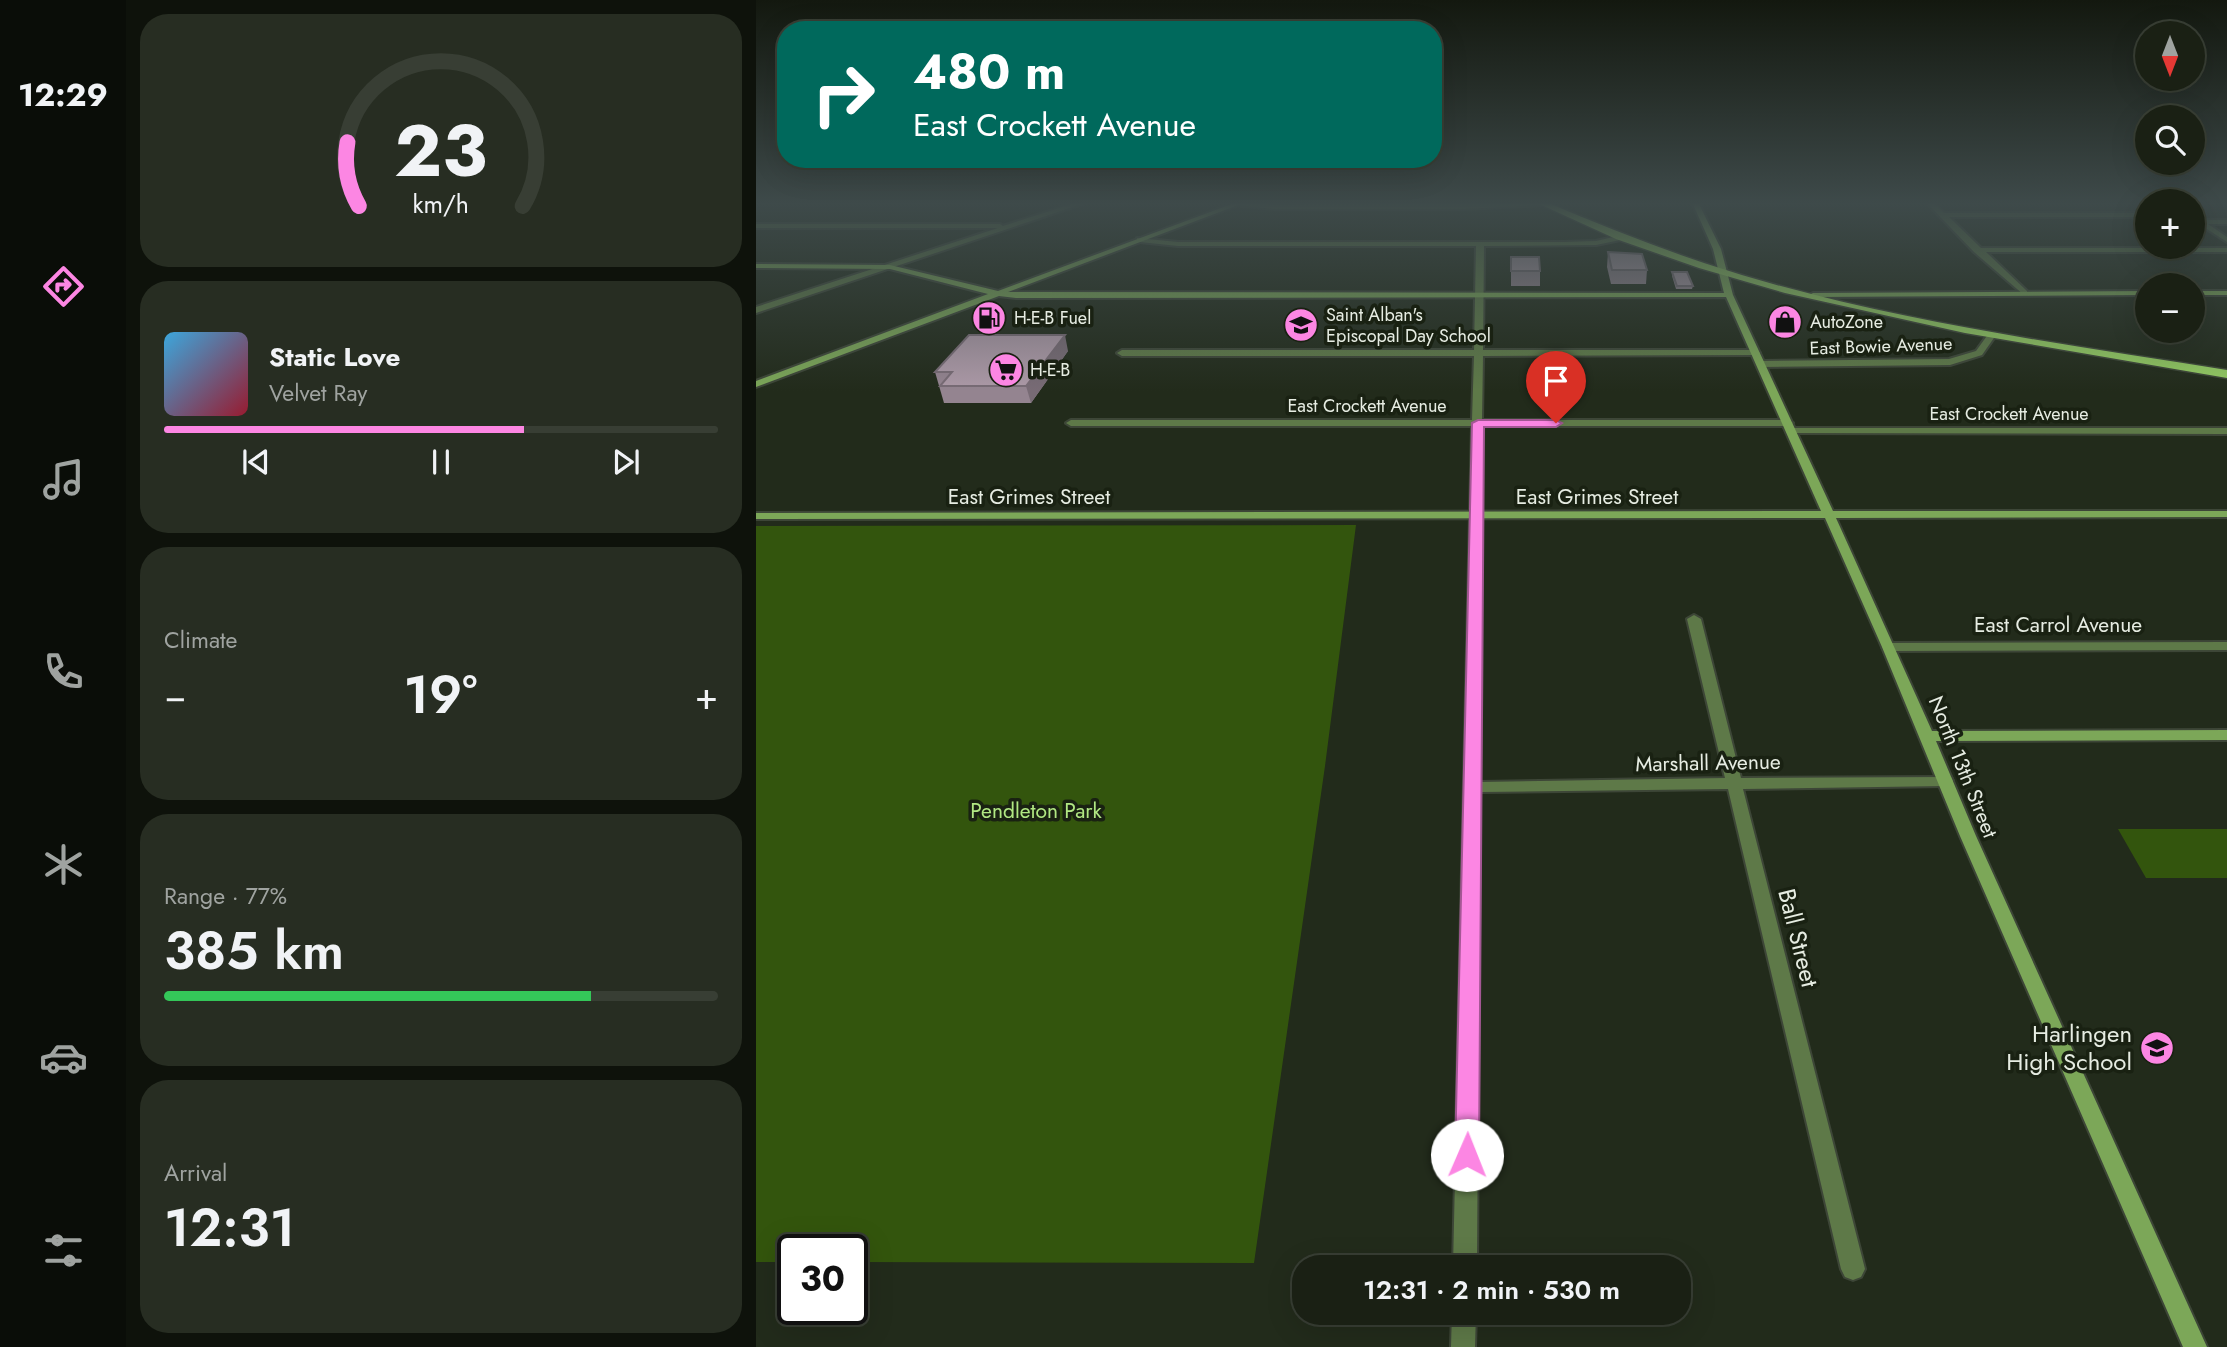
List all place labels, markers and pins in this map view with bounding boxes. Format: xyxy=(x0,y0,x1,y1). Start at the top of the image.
fuel station icon: H-E-B Fuel xyxy=(970,299,1008,337)
place label: Saint Alban's Episcopal Day School xyxy=(1326,302,1491,349)
shop icon: AutoZone xyxy=(1766,303,1804,341)
place label: H-E-B Fuel xyxy=(1014,305,1091,331)
school or university icon: Saint Alban's Episcopal Day School xyxy=(1282,306,1320,344)
place label: AutoZone xyxy=(1810,309,1883,335)
supermarket icon: H-E-B xyxy=(987,351,1025,389)
pin xyxy=(1526,351,1586,423)
place label: H-E-B xyxy=(1030,357,1070,383)
place label: Harlingen High School xyxy=(2006,1016,2132,1079)
school or university icon: Harlingen High School xyxy=(2138,1029,2176,1067)

